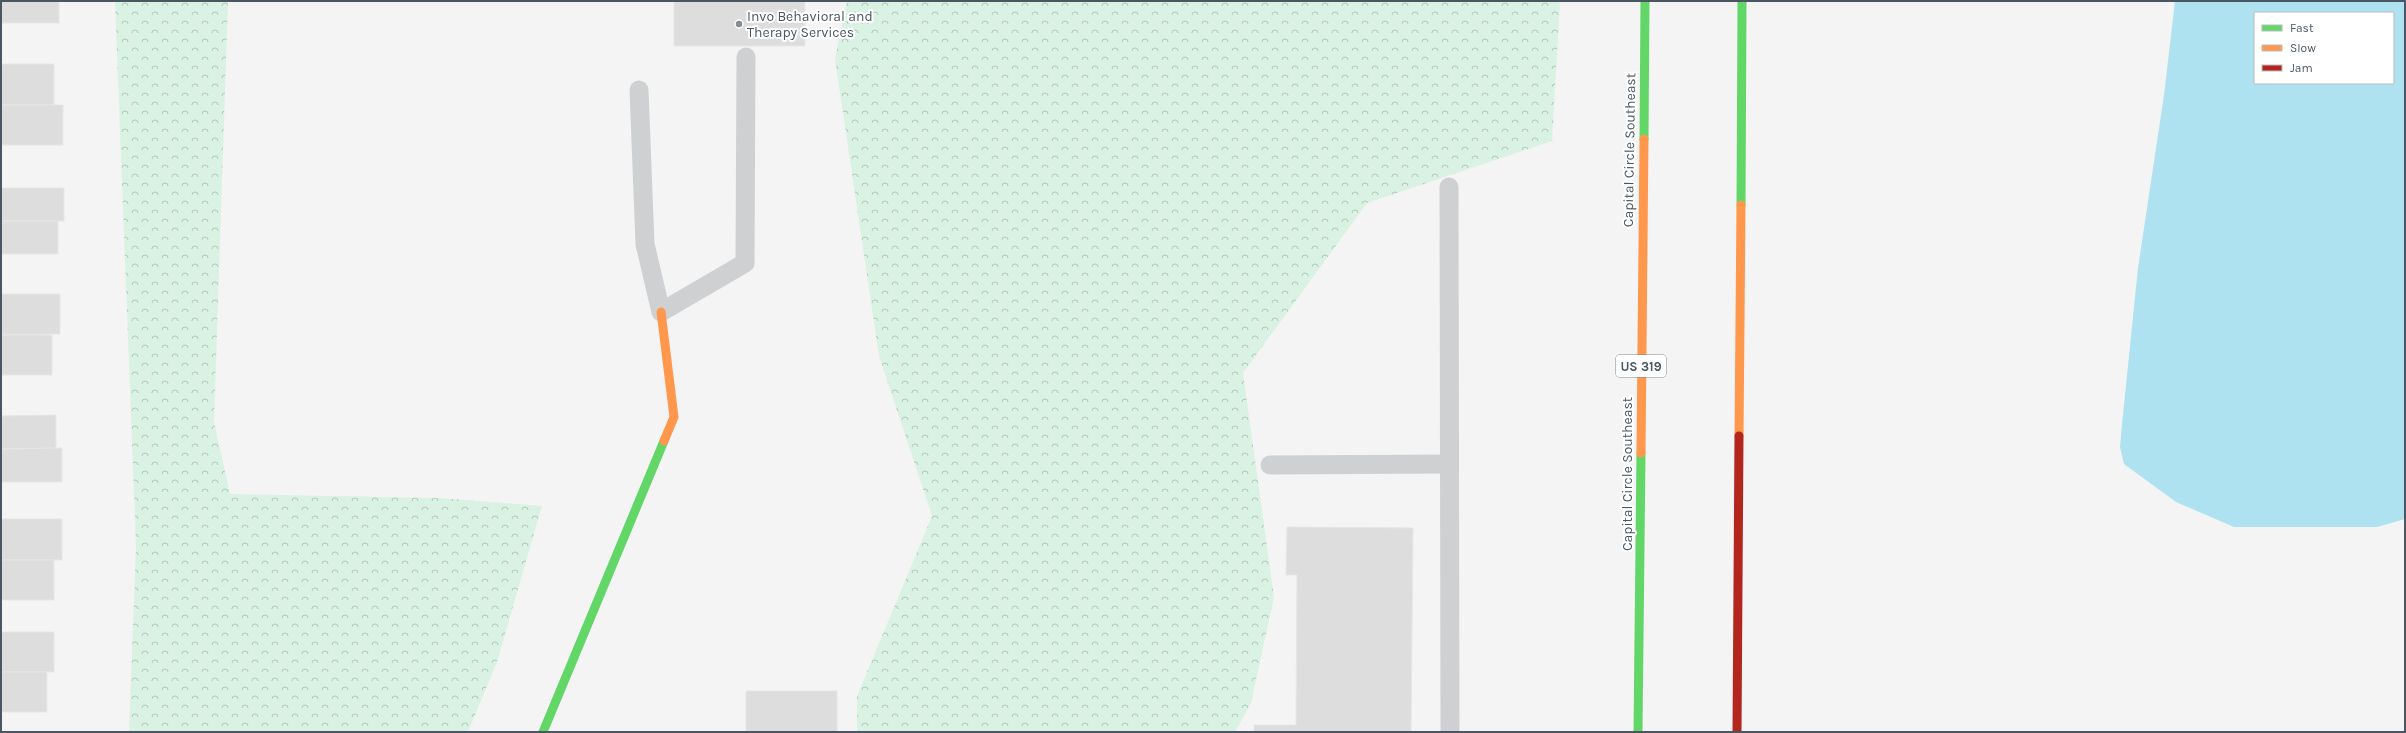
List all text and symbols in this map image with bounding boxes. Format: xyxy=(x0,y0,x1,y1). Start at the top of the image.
place label: Invo Behavioral and Therapy Services xyxy=(747,8,873,41)
legend xyxy=(2254,12,2394,84)
marker: Invo Behavioral and Therapy Services xyxy=(734,19,744,29)
text: Fast xyxy=(2290,21,2314,35)
text: Slow xyxy=(2290,41,2316,55)
text: Jam xyxy=(2290,61,2313,75)
street label: Capital Circle Southeast xyxy=(1620,73,1639,227)
road number: US 319 xyxy=(1616,355,1666,377)
street label: Capital Circle Southeast xyxy=(1619,397,1636,551)

